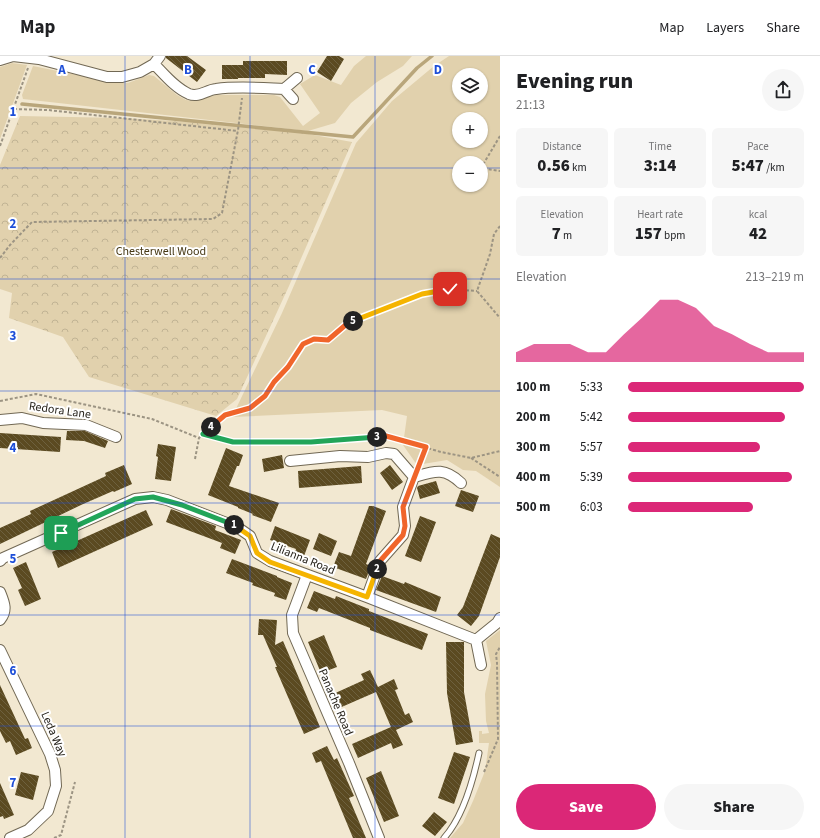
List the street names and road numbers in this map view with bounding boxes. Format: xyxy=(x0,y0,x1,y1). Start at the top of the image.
street label: Redora Lane xyxy=(28,398,92,423)
street label: Lilianna Road xyxy=(268,538,338,579)
street label: Panache Road xyxy=(314,666,357,738)
street label: Leda Way xyxy=(36,709,71,760)

